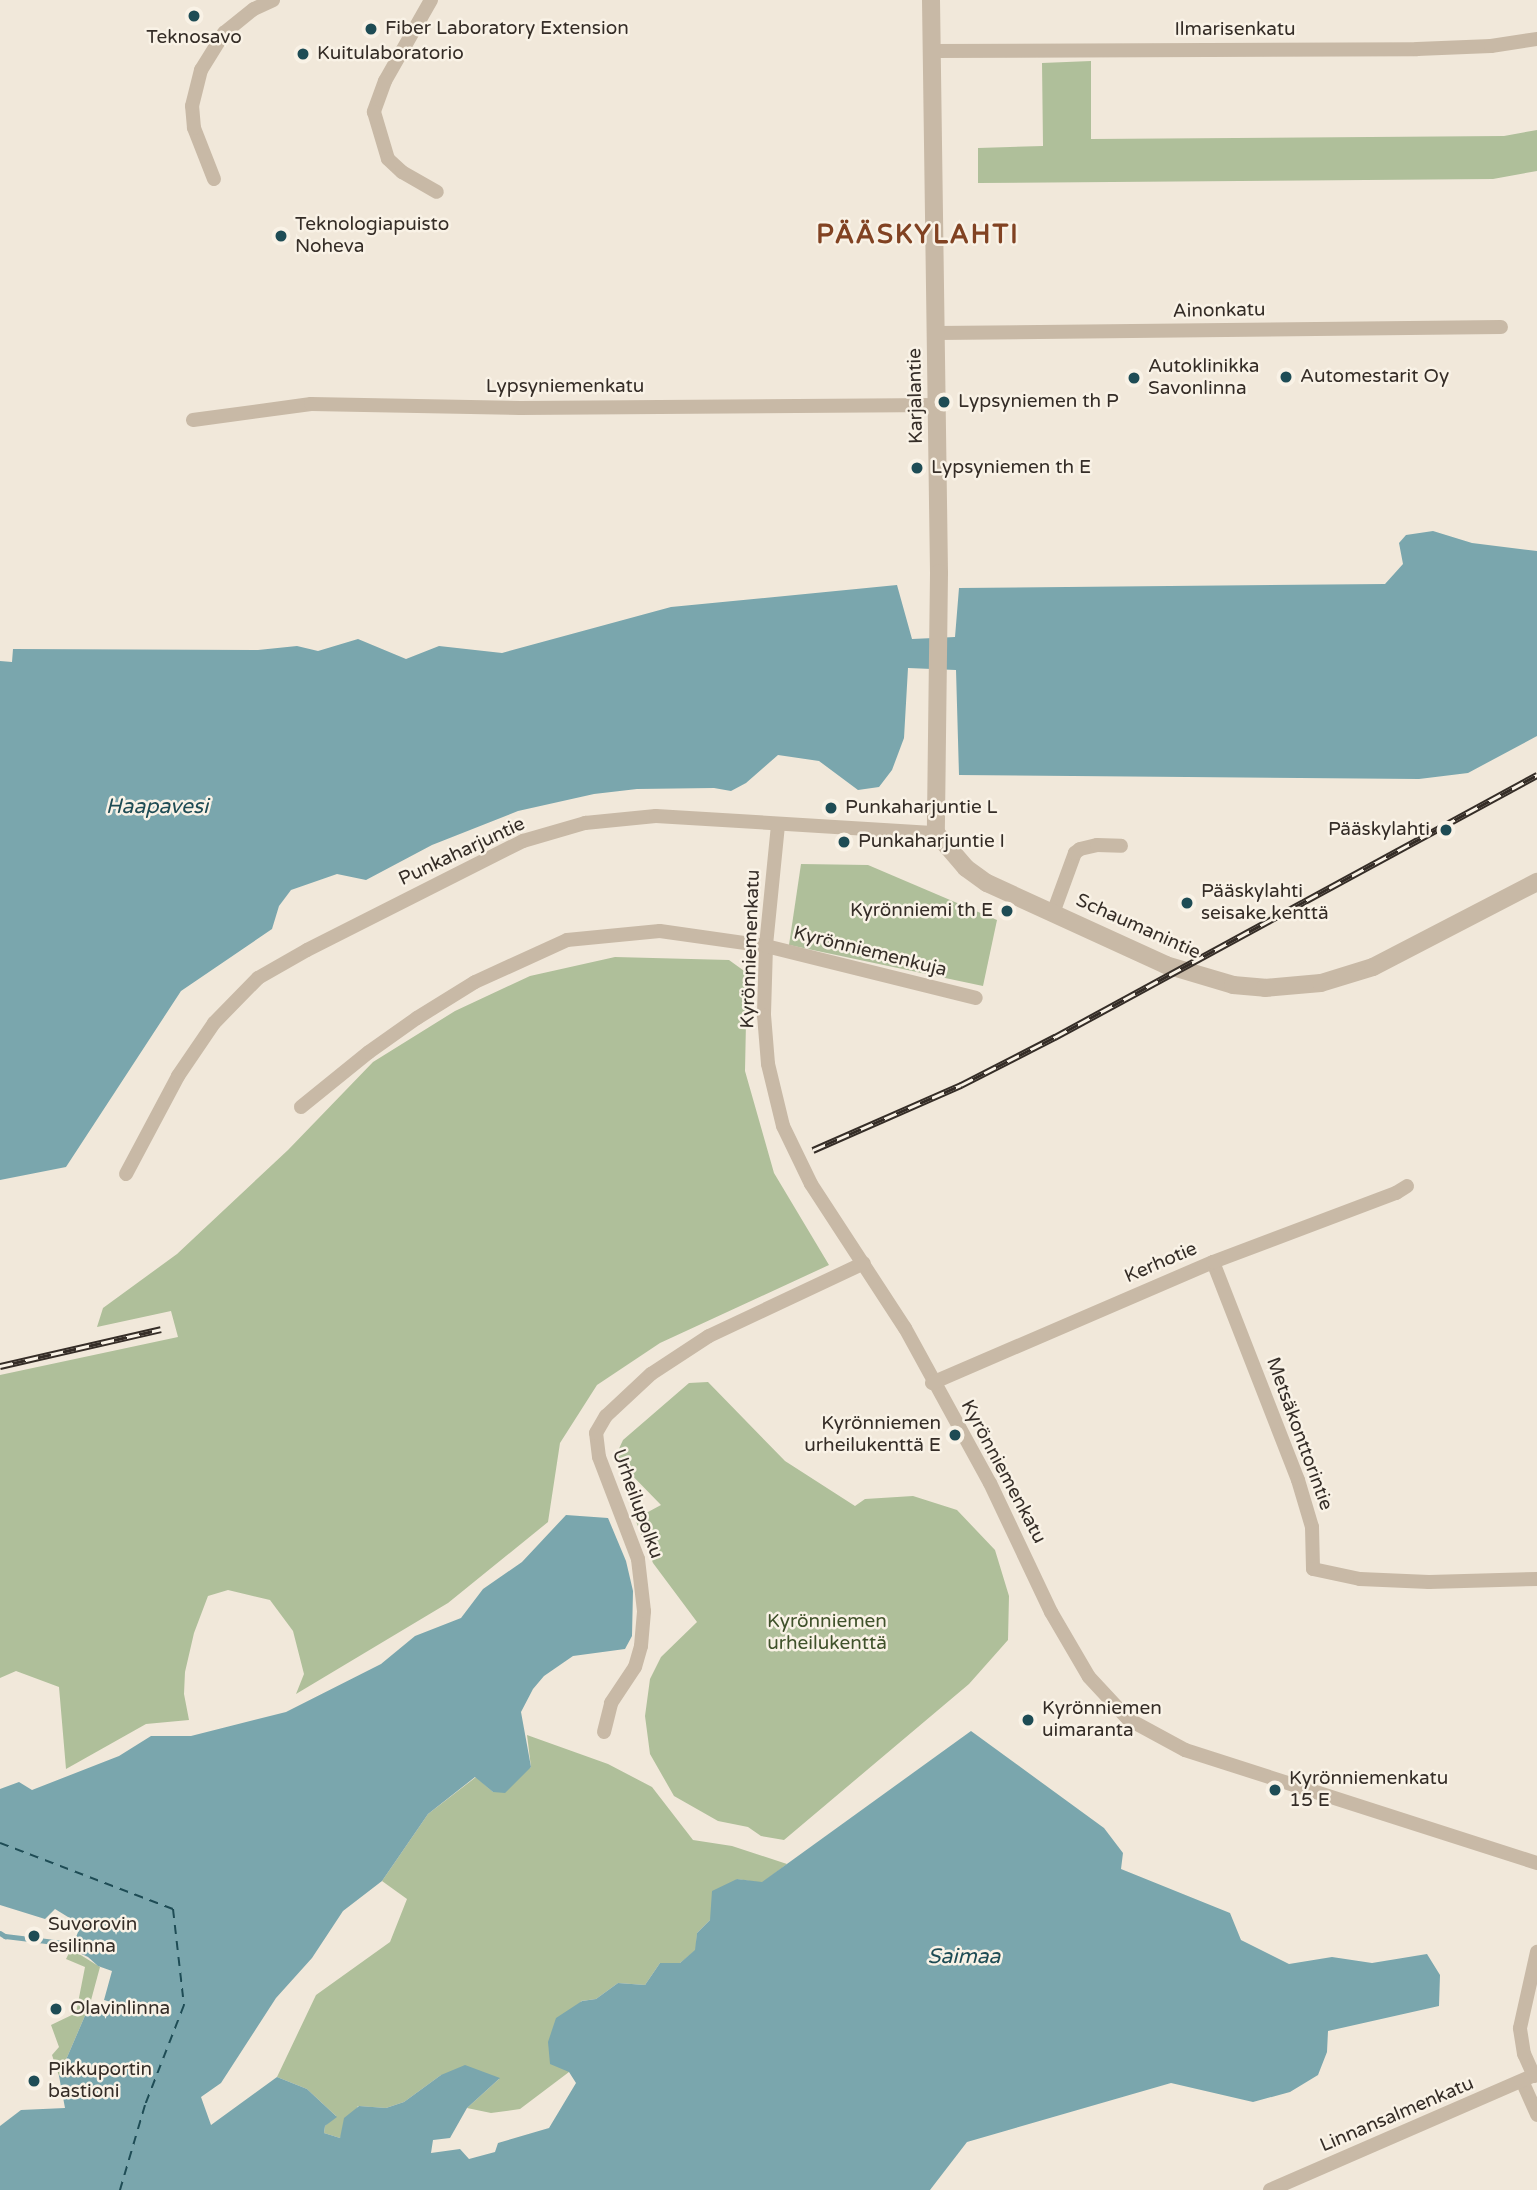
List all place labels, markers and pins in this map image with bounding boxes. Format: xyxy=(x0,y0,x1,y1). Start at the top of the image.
marker: Teknosavo xyxy=(186,8,202,24)
place label: Fiber Laboratory Extension xyxy=(385,18,629,40)
marker: Fiber Laboratory Extension xyxy=(363,21,379,37)
place label: Teknosavo xyxy=(146,27,242,49)
place label: Kuitulaboratorio xyxy=(317,43,464,65)
marker: Kuitulaboratorio xyxy=(295,46,311,62)
place label: Teknologiapuisto Noheva xyxy=(295,214,449,258)
marker: Teknologiapuisto Noheva xyxy=(273,228,289,244)
place label: Autoklinikka Savonlinna xyxy=(1148,356,1259,400)
place label: Automestarit Oy xyxy=(1300,366,1449,388)
marker: Automestarit Oy xyxy=(1278,369,1294,385)
marker: Autoklinikka Savonlinna xyxy=(1126,370,1142,386)
place label: Lypsyniemen th P xyxy=(958,391,1119,413)
marker: Lypsyniemen th P xyxy=(936,394,952,410)
place label: Lypsyniemen th E xyxy=(931,457,1091,479)
marker: Lypsyniemen th E xyxy=(909,460,925,476)
place label: Punkaharjuntie L xyxy=(845,797,998,819)
marker: Punkaharjuntie L xyxy=(823,800,839,816)
place label: Pääskylahti xyxy=(1328,819,1430,841)
marker: Pääskylahti xyxy=(1436,820,1456,840)
place label: Punkaharjuntie I xyxy=(858,831,1005,853)
marker: Punkaharjuntie I xyxy=(836,834,852,850)
place label: Pääskylahti seisake kenttä xyxy=(1201,881,1329,925)
marker: Pääskylahti seisake kenttä xyxy=(1179,895,1195,911)
place label: Kyrönniemi th E xyxy=(850,900,993,922)
marker: Kyrönniemi th E xyxy=(999,903,1015,919)
place label: Kyrönniemen urheilukenttä E xyxy=(804,1413,941,1457)
marker: Kyrönniemen urheilukenttä E xyxy=(947,1427,963,1443)
place label: Kyrönniemen uimaranta xyxy=(1042,1698,1162,1742)
marker: Kyrönniemen uimaranta xyxy=(1020,1712,1036,1728)
place label: Kyrönniemenkatu 15 E xyxy=(1289,1768,1448,1812)
marker: Kyrönniemenkatu 15 E xyxy=(1267,1782,1283,1798)
place label: Suvorovin esilinna xyxy=(48,1914,137,1958)
marker: Suvorovin esilinna xyxy=(26,1928,42,1944)
place label: Olavinlinna xyxy=(70,1998,170,2020)
marker: Olavinlinna xyxy=(48,2001,64,2017)
place label: Pikkuportin bastioni xyxy=(48,2059,152,2103)
marker: Pikkuportin bastioni xyxy=(26,2073,42,2089)

